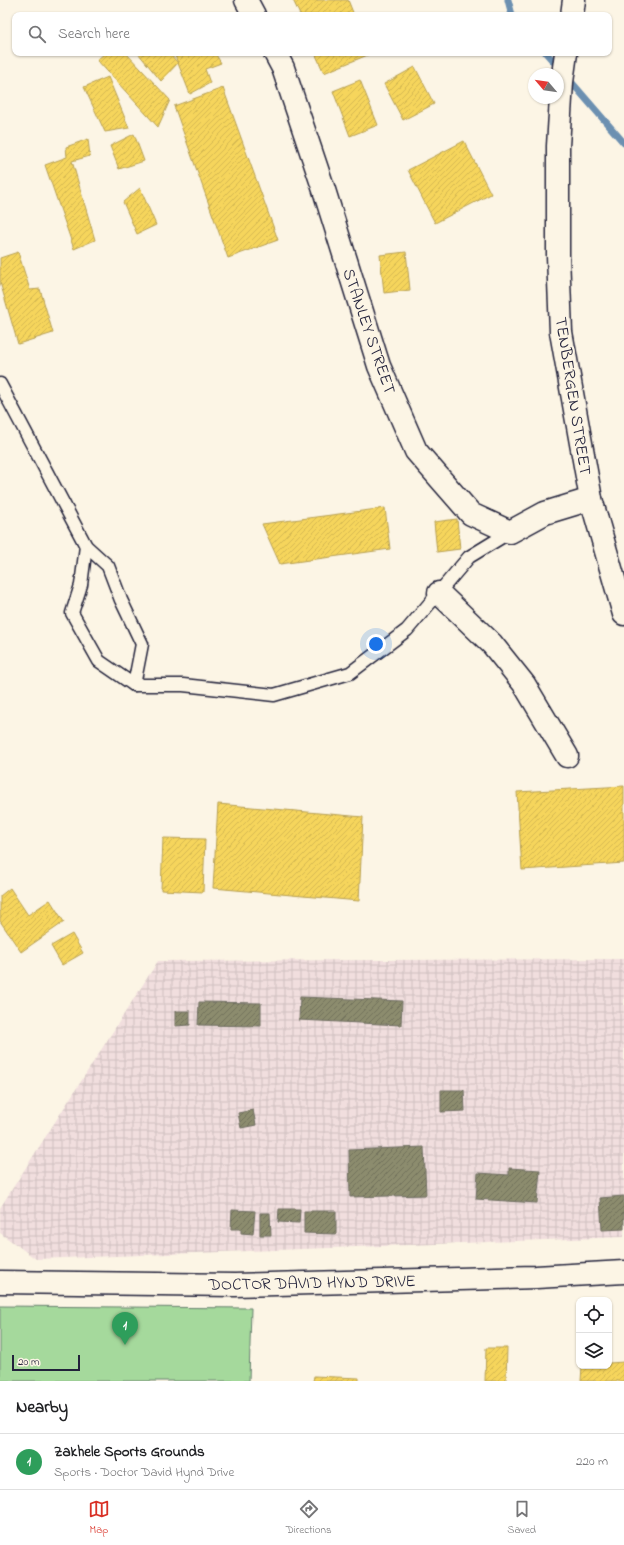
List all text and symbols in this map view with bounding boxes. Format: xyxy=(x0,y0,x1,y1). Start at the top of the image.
search box xyxy=(12,12,612,56)
icon: search xyxy=(26,23,48,45)
text: Search here xyxy=(58,23,130,45)
north arrow xyxy=(528,68,564,104)
street label: STANLEY STREET xyxy=(335,265,402,398)
street label: TENBERGEN STREET xyxy=(548,315,597,477)
your location xyxy=(366,634,386,654)
street label: DOCTOR DAVID HYND DRIVE xyxy=(207,1269,416,1298)
map controls xyxy=(576,1297,612,1369)
button: locate xyxy=(576,1297,612,1333)
pin: 1 xyxy=(112,1312,138,1345)
button: layers xyxy=(576,1333,612,1369)
scale bar xyxy=(12,1353,80,1372)
text: 20 m xyxy=(18,1354,40,1370)
text: Nearby xyxy=(16,1395,68,1420)
text: Zakhele Sports Grounds xyxy=(54,1441,205,1463)
text: 1 xyxy=(27,1452,31,1471)
text: 220 m xyxy=(576,1452,608,1471)
text: Sports · Doctor David Hynd Drive xyxy=(54,1463,234,1482)
tab: Map xyxy=(88,1498,110,1538)
tab: Directions xyxy=(286,1498,331,1538)
tab: Saved xyxy=(507,1498,536,1538)

